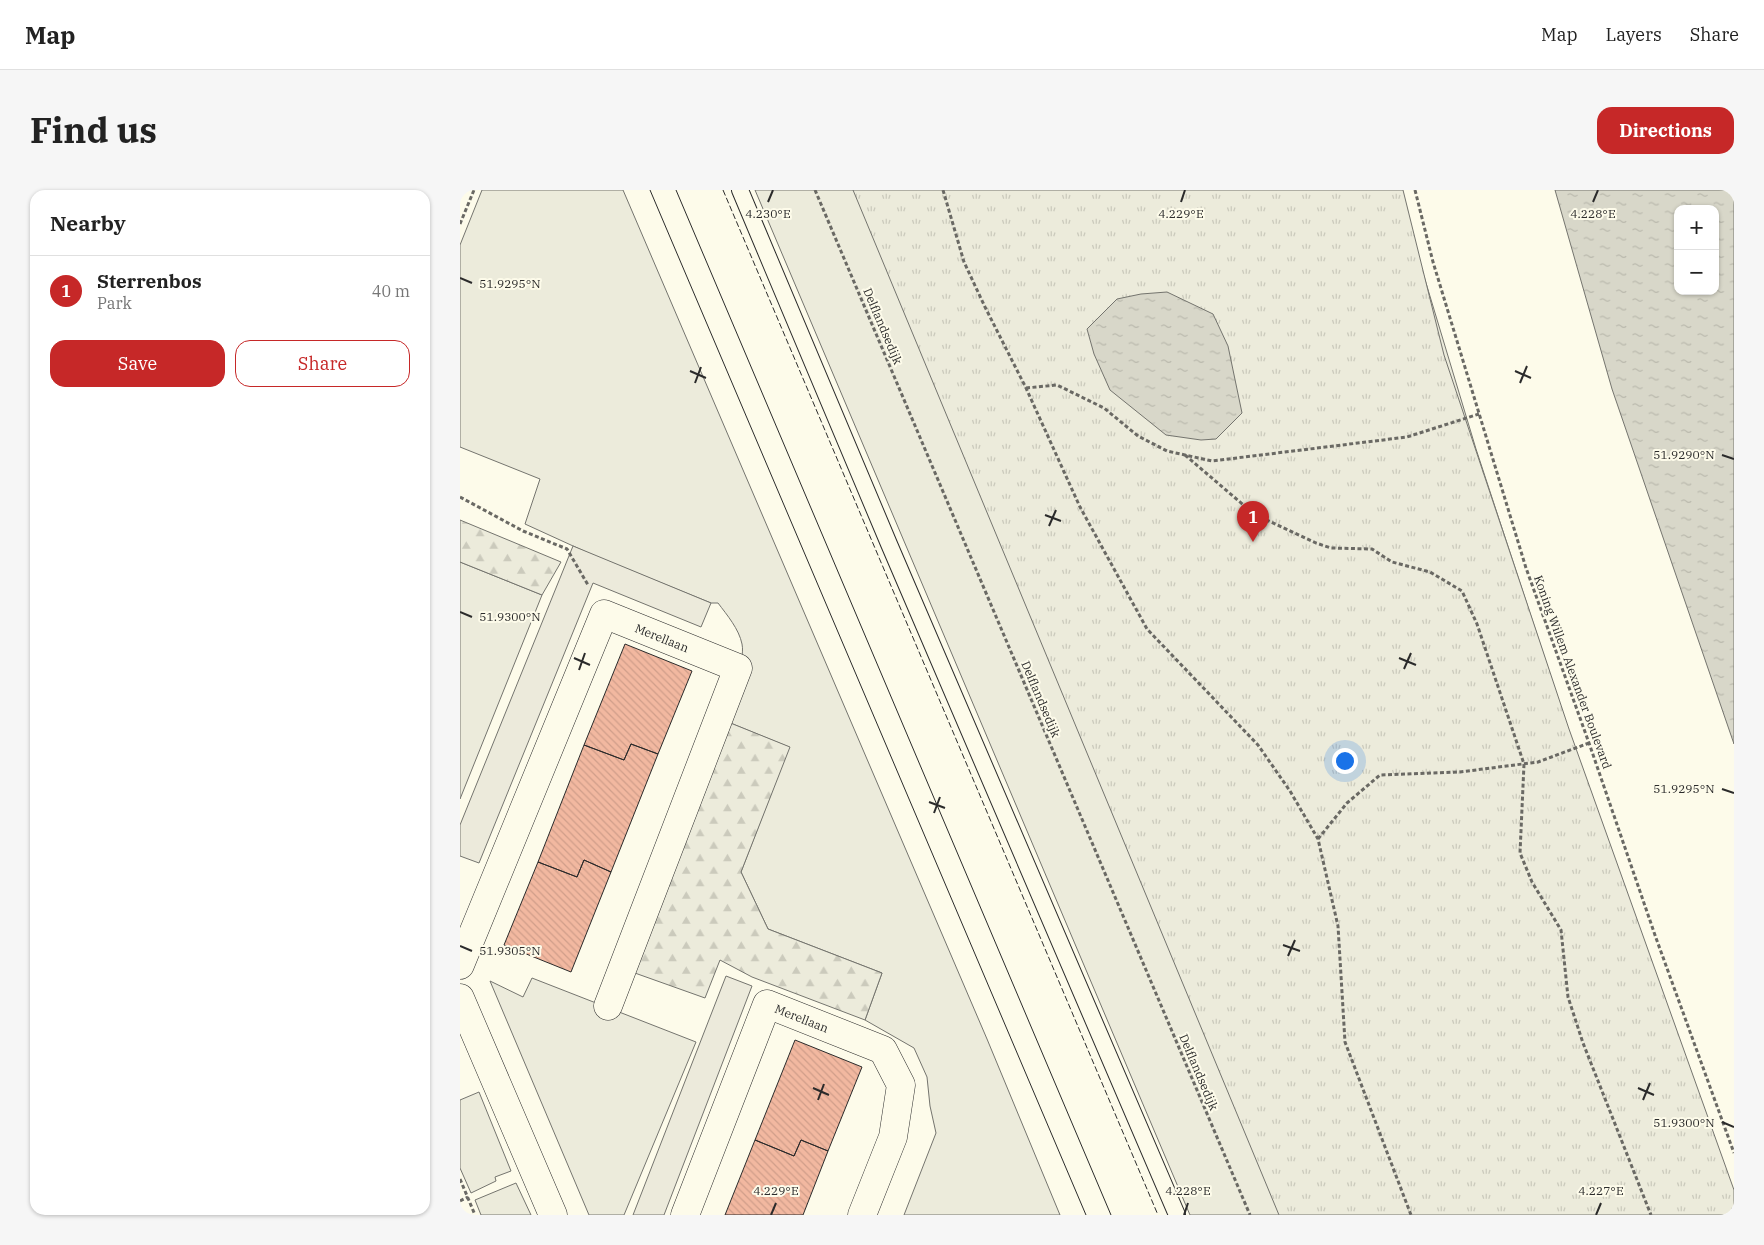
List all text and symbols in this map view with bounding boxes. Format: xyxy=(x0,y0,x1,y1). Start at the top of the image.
text: Map xyxy=(25,19,75,51)
text: Map xyxy=(1541,23,1578,46)
text: Layers xyxy=(1606,23,1662,46)
text: Share xyxy=(1690,23,1739,46)
text: Find us xyxy=(30,107,157,153)
button: Directions xyxy=(1597,107,1734,154)
map controls xyxy=(1674,205,1719,295)
button: + xyxy=(1674,205,1719,250)
text: 4.230°E xyxy=(745,206,791,221)
text: 4.229°E xyxy=(1158,206,1204,221)
text: 4.228°E xyxy=(1570,206,1616,221)
text: Nearby xyxy=(50,209,126,237)
button: − xyxy=(1674,250,1719,295)
text: Sterrenbos xyxy=(97,269,202,293)
text: 51.9295°N xyxy=(479,276,541,291)
text: 1 xyxy=(61,281,71,301)
text: 40 m xyxy=(372,281,410,301)
street label: Delflandsedijk xyxy=(860,285,906,367)
text: Park xyxy=(97,293,132,313)
button: Save xyxy=(50,340,225,387)
button: Share xyxy=(235,340,410,387)
text: 51.9290°N xyxy=(1653,447,1715,462)
pin: 1 xyxy=(1237,501,1269,542)
street label: Koning Willem Alexander Boulevard xyxy=(1531,573,1615,771)
text: 51.9300°N xyxy=(479,609,541,624)
street label: Merellaan xyxy=(633,620,691,655)
street label: Delflandsedijk xyxy=(1018,658,1064,740)
your location xyxy=(1332,748,1358,774)
text: 51.9295°N xyxy=(1653,781,1715,796)
text: 51.9305°N xyxy=(479,943,541,958)
street label: Merellaan xyxy=(773,1000,831,1035)
street label: Delflandsedijk xyxy=(1176,1031,1222,1113)
text: 51.9300°N xyxy=(1653,1115,1715,1130)
text: 4.229°E xyxy=(753,1183,799,1198)
text: 4.228°E xyxy=(1165,1183,1211,1198)
text: 4.227°E xyxy=(1578,1183,1624,1198)

